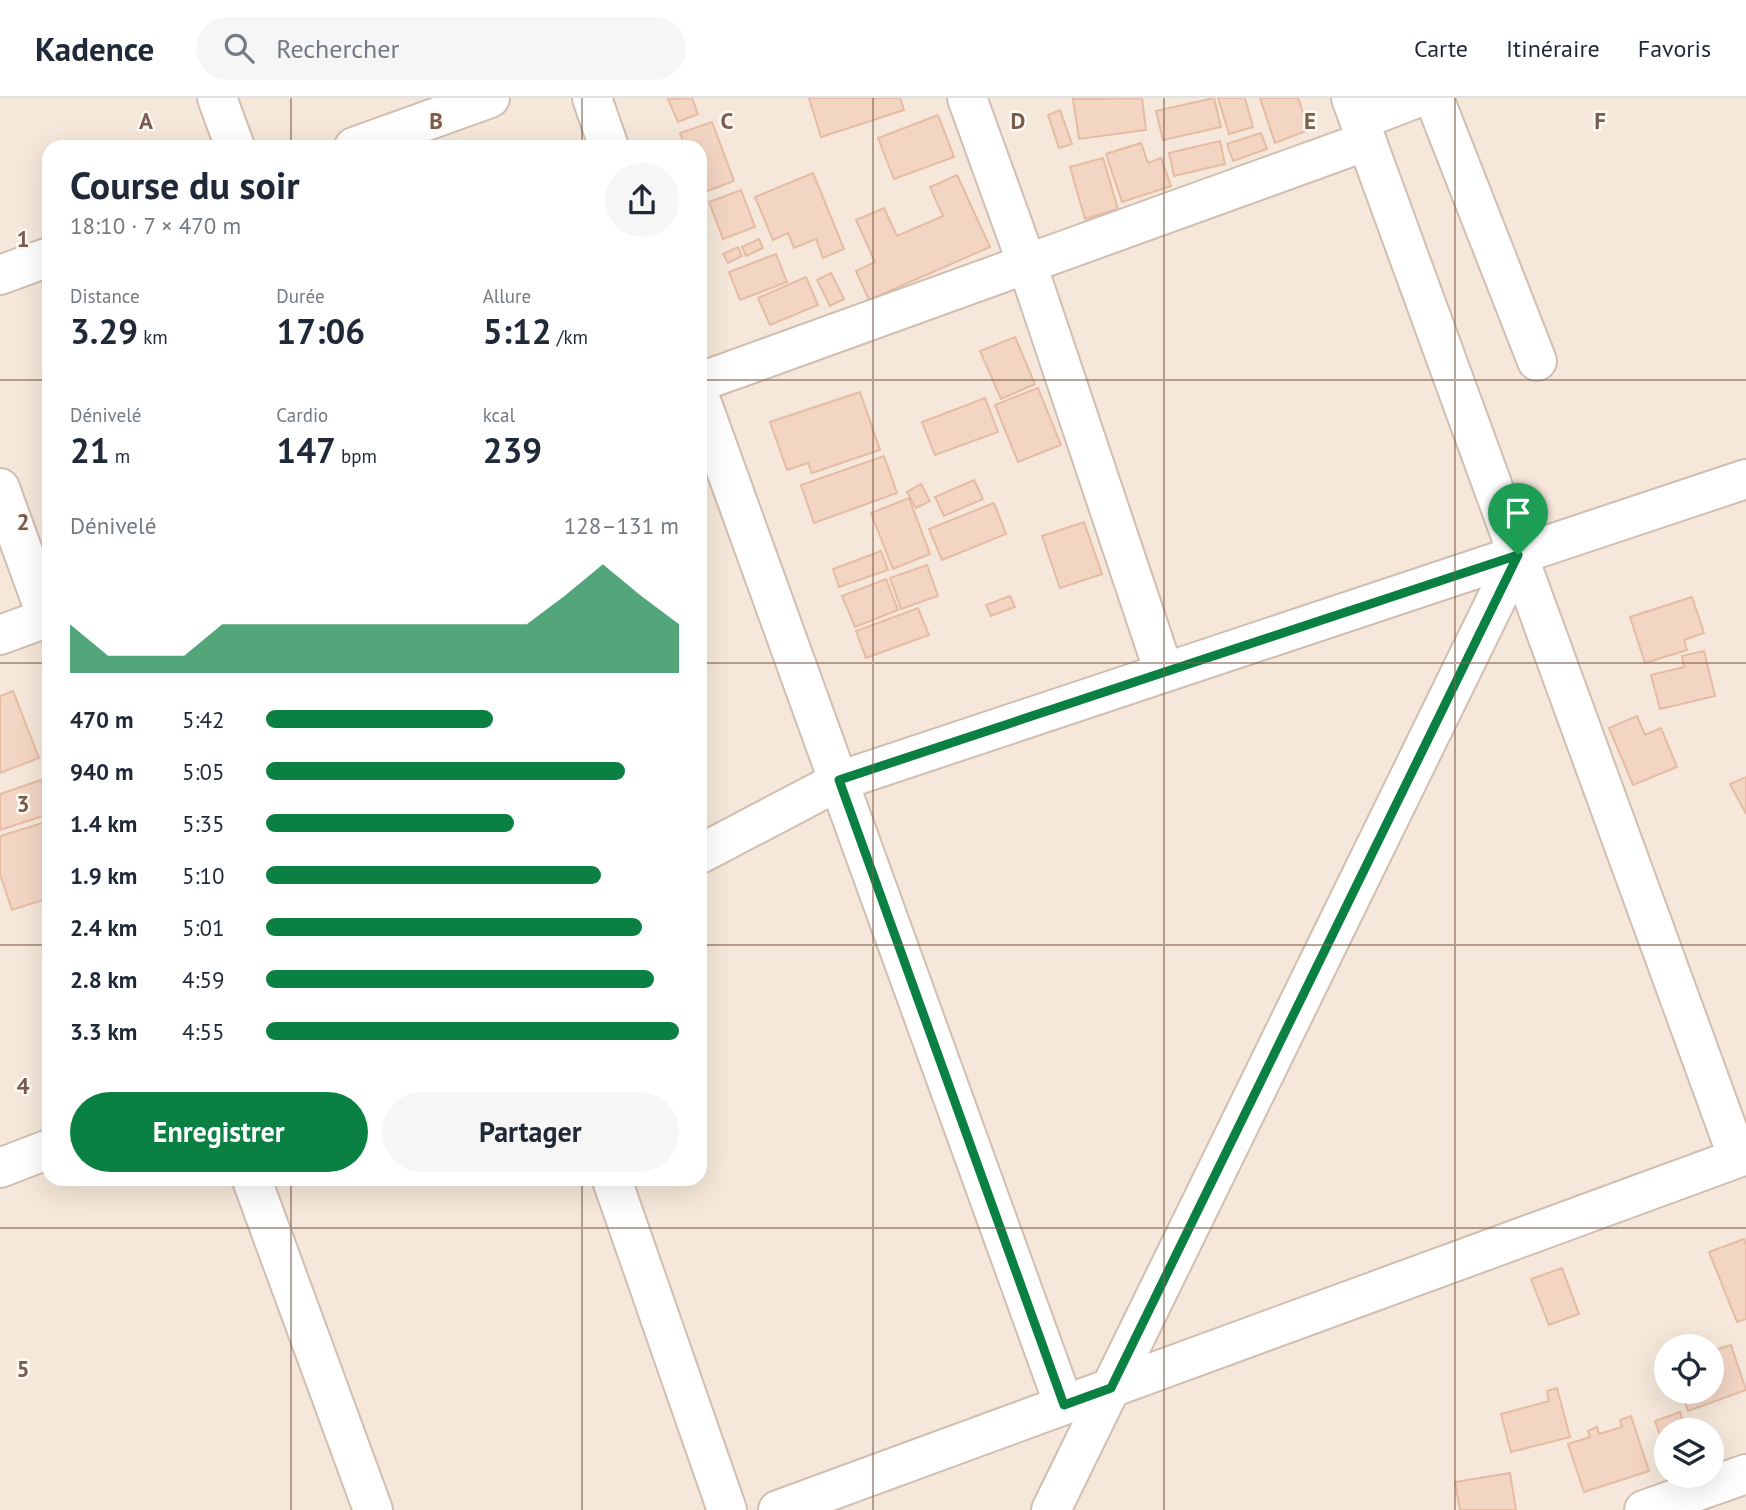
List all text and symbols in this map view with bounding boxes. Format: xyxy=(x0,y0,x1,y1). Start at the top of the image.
search box xyxy=(196,17,686,80)
text: Kadence xyxy=(35,27,154,70)
icon: search xyxy=(220,29,258,67)
text: Rechercher xyxy=(276,32,399,65)
text: Carte xyxy=(1414,33,1468,64)
text: Itinéraire xyxy=(1506,33,1600,64)
text: Favoris xyxy=(1638,33,1711,64)
text: A xyxy=(139,106,153,135)
text: B xyxy=(429,106,443,135)
text: C xyxy=(721,106,734,135)
text: D xyxy=(1011,106,1025,135)
text: E xyxy=(1304,106,1316,135)
text: F xyxy=(1594,106,1606,135)
text: Course du soir xyxy=(70,160,300,209)
button: share xyxy=(605,163,679,237)
text: 18:10 · 7 × 470 m xyxy=(70,211,241,240)
text: 1 xyxy=(16,224,30,253)
text: Distance xyxy=(70,284,140,308)
text: Durée xyxy=(276,284,325,308)
text: Allure xyxy=(483,284,531,308)
text: 3.29 xyxy=(70,308,138,354)
text: 17:06 xyxy=(276,308,365,354)
text: 5:12 xyxy=(483,308,552,354)
text: km xyxy=(138,325,168,349)
text: /km xyxy=(552,325,588,349)
text: Dénivelé xyxy=(70,403,141,427)
text: Cardio xyxy=(276,403,328,427)
text: kcal xyxy=(483,403,515,427)
text: 21 xyxy=(70,427,110,473)
text: 147 xyxy=(276,427,336,473)
text: 239 xyxy=(483,427,542,473)
text: m xyxy=(110,444,130,468)
text: bpm xyxy=(336,444,377,468)
pin xyxy=(1488,483,1548,555)
icon: arrive xyxy=(1499,494,1537,532)
text: 2 xyxy=(16,507,30,536)
text: Dénivelé xyxy=(70,511,156,540)
text: 128–131 m xyxy=(564,511,679,540)
text: 470 m xyxy=(70,705,133,734)
text: 5:42 xyxy=(182,705,225,734)
text: 940 m xyxy=(70,757,133,786)
text: 5:05 xyxy=(182,757,225,786)
text: 3 xyxy=(16,789,30,818)
text: 1.4 km xyxy=(70,809,137,838)
text: 5:35 xyxy=(182,809,225,838)
text: 1.9 km xyxy=(70,861,137,890)
text: 5:10 xyxy=(182,861,225,890)
text: 2.4 km xyxy=(70,913,137,942)
text: 5:01 xyxy=(182,913,225,942)
text: 2.8 km xyxy=(70,965,137,994)
text: 4:59 xyxy=(182,965,225,994)
text: 3.3 km xyxy=(70,1017,137,1046)
text: 4:55 xyxy=(182,1017,225,1046)
text: 4 xyxy=(16,1071,30,1100)
button: Enregistrer xyxy=(70,1092,368,1172)
button: Partager xyxy=(382,1092,679,1172)
map controls xyxy=(1654,1334,1724,1488)
button: locate xyxy=(1654,1334,1724,1404)
text: 5 xyxy=(16,1354,30,1383)
button: layers xyxy=(1654,1418,1724,1488)

